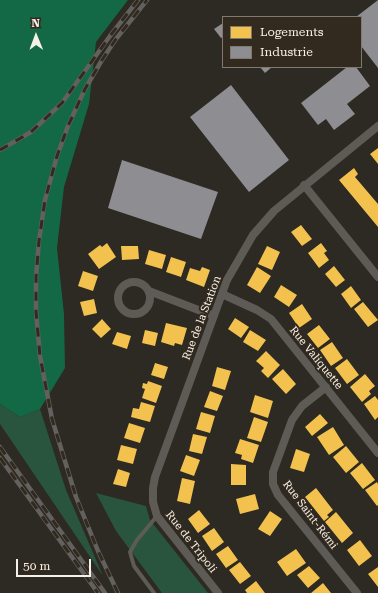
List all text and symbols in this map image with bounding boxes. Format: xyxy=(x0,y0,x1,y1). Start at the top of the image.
north arrow xyxy=(16,16,56,56)
legend xyxy=(222,16,362,68)
text: N xyxy=(31,17,40,30)
text: Logements xyxy=(260,25,323,39)
text: Industrie xyxy=(260,45,313,59)
street label: Rue de la Station xyxy=(180,274,224,362)
street label: Rue Valiquette xyxy=(287,324,345,392)
street label: Rue Saint-Rémi xyxy=(280,478,340,552)
street label: Rue de Tripoli xyxy=(163,508,219,576)
scale bar xyxy=(18,551,93,577)
text: 50 m xyxy=(23,559,50,573)

